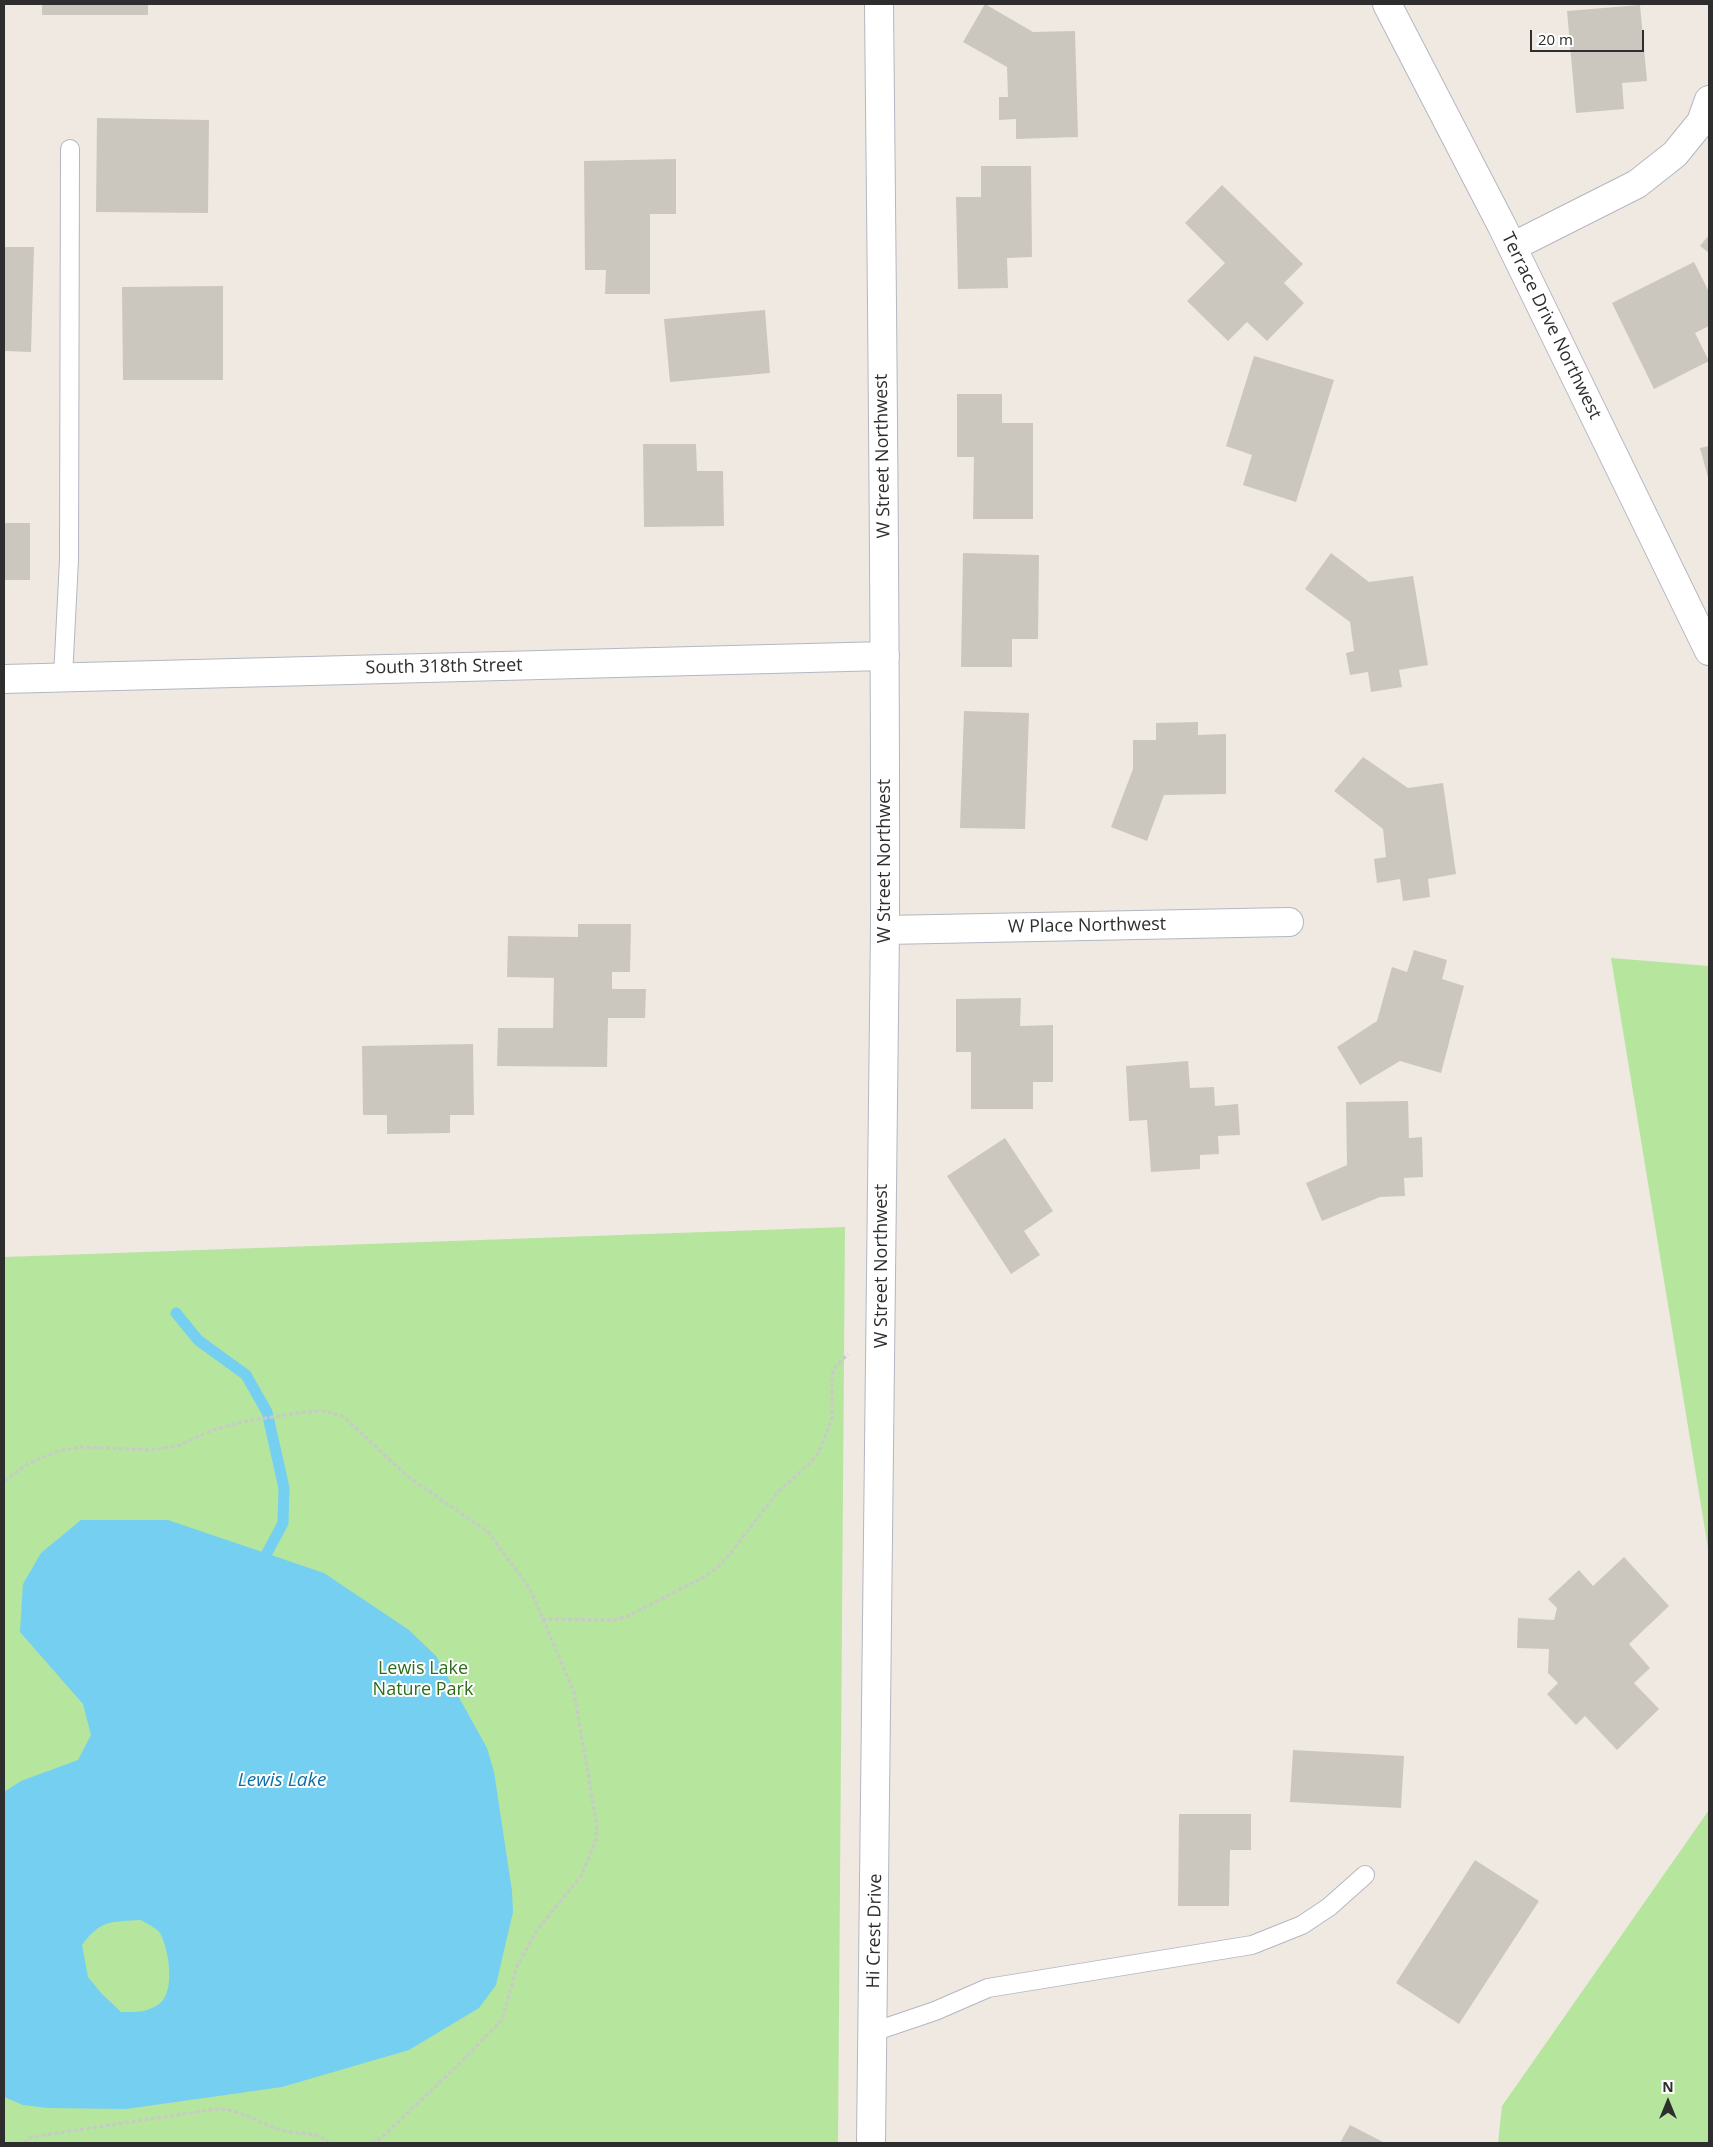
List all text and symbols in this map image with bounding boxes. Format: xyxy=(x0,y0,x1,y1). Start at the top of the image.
scale bar xyxy=(1533,20,1647,52)
text: 20 m xyxy=(1538,29,1573,49)
street label: Terrace Drive Northwest xyxy=(1496,229,1606,423)
street label: W Street Northwest xyxy=(871,374,895,538)
street label: South 318th Street xyxy=(365,655,523,679)
street label: W Street Northwest xyxy=(874,779,896,943)
street label: W Place Northwest xyxy=(1008,914,1166,938)
street label: W Street Northwest xyxy=(871,1184,893,1348)
park label: Lewis Lake Nature Park xyxy=(373,1658,473,1700)
water label: Lewis Lake xyxy=(238,1770,326,1792)
street label: Hi Crest Drive xyxy=(863,1873,887,1989)
north arrow xyxy=(1643,2077,1693,2127)
text: N xyxy=(1662,2077,1674,2096)

